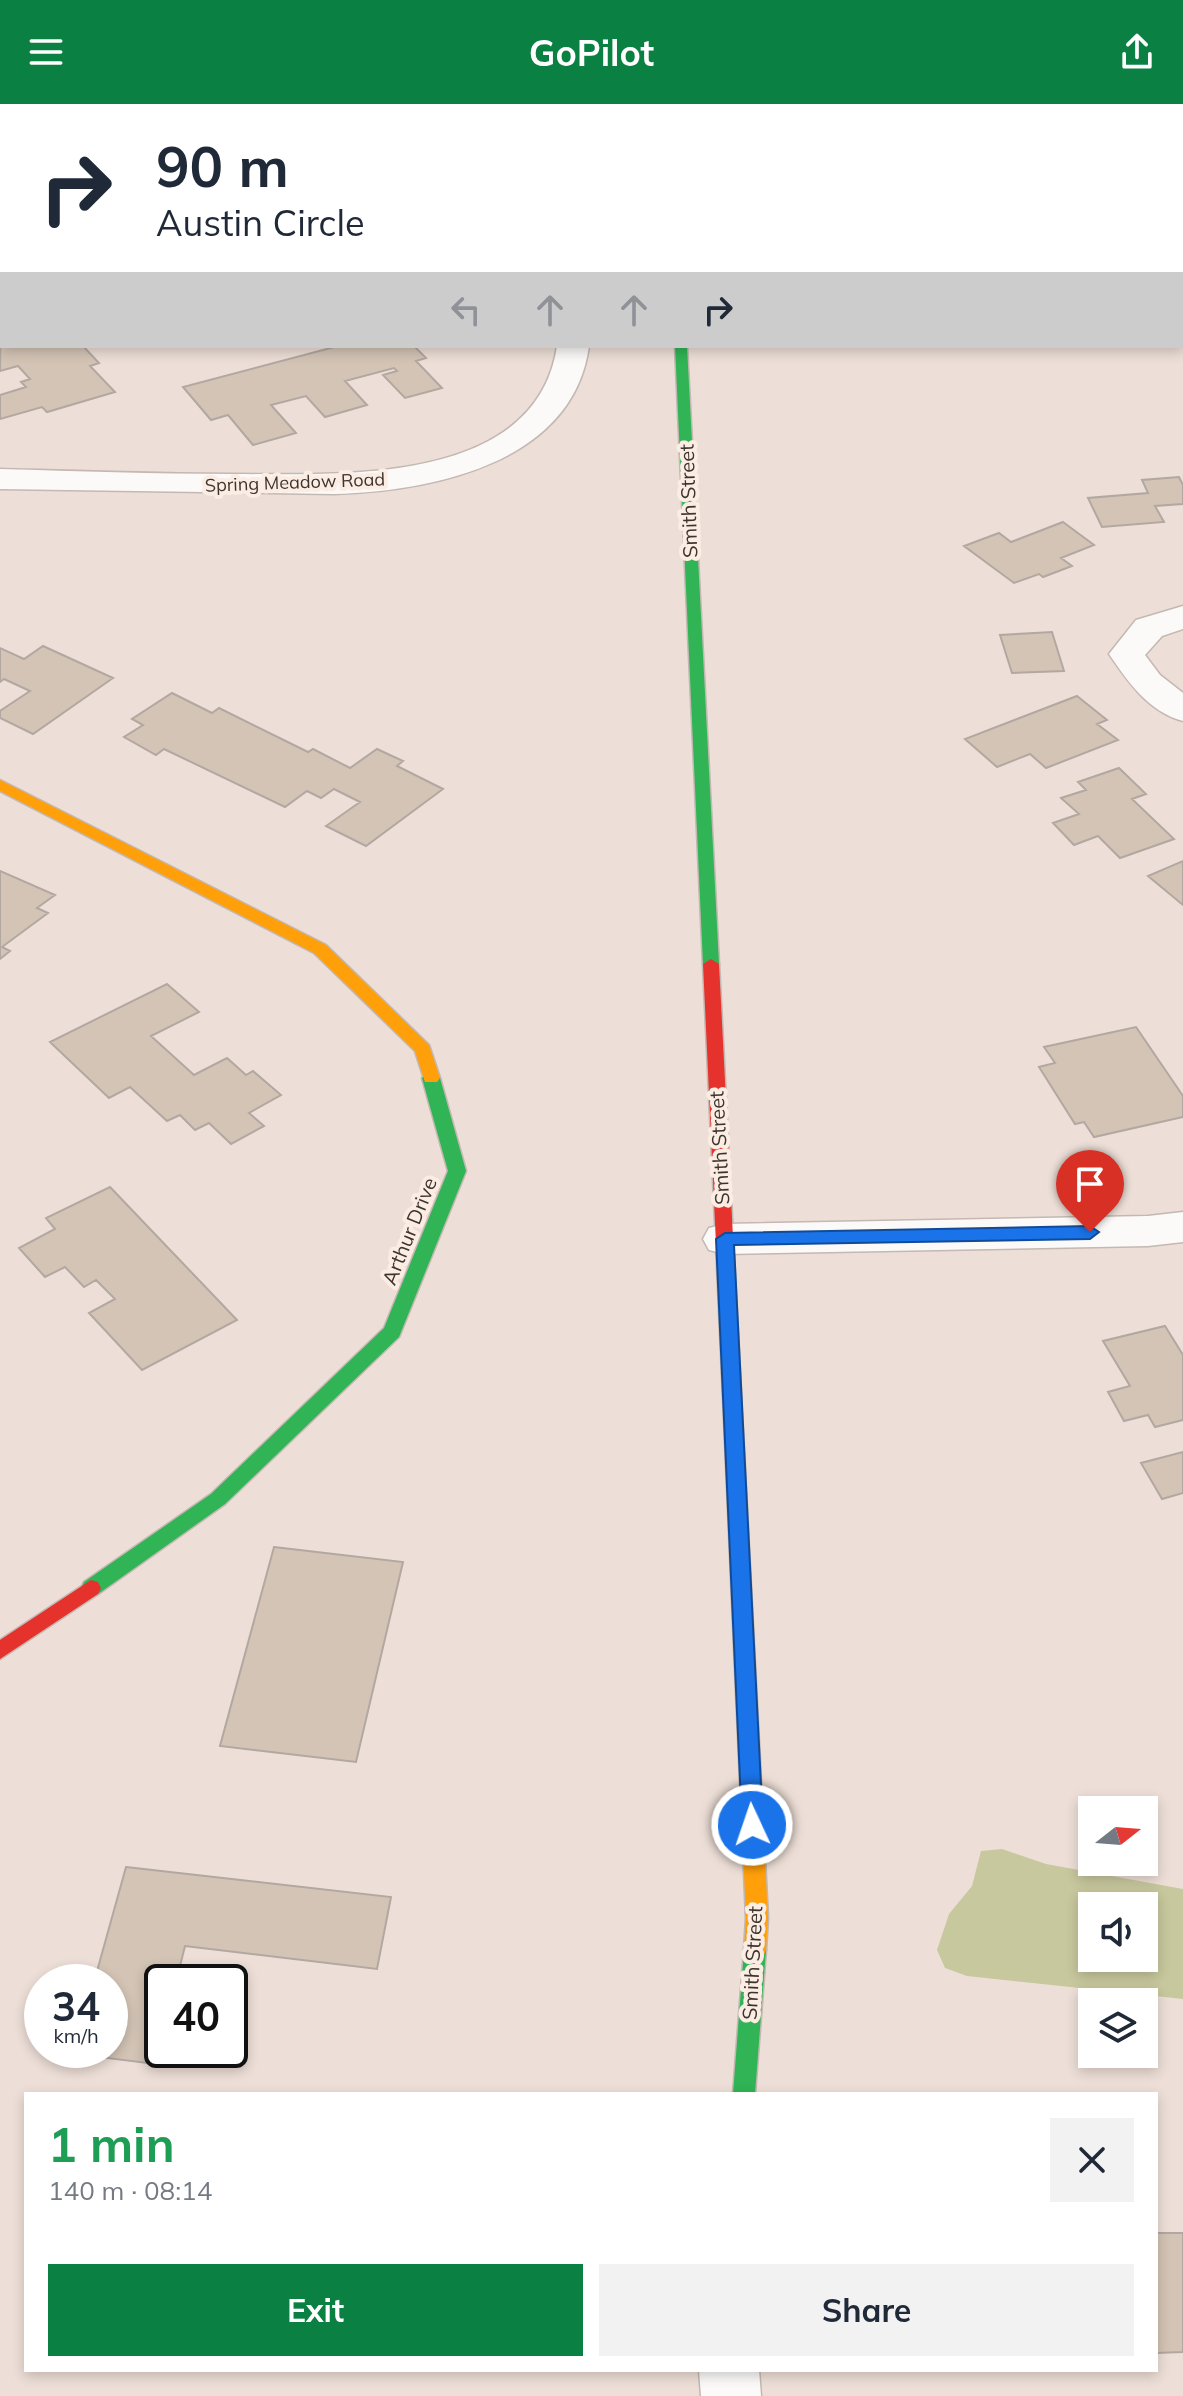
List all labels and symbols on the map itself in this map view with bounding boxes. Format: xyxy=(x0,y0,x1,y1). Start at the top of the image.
street label: Smith Street xyxy=(674,444,702,558)
street label: Spring Meadow Road xyxy=(204,467,386,497)
street label: Smith Street xyxy=(704,1090,734,1206)
pin xyxy=(1056,1150,1124,1232)
street label: Arthur Drive xyxy=(376,1174,442,1288)
position arrow xyxy=(710,1783,794,1867)
north arrow xyxy=(1078,1796,1158,1876)
street label: Smith Street xyxy=(737,1905,767,2021)
speed limit sign: 40 xyxy=(144,1964,248,2068)

